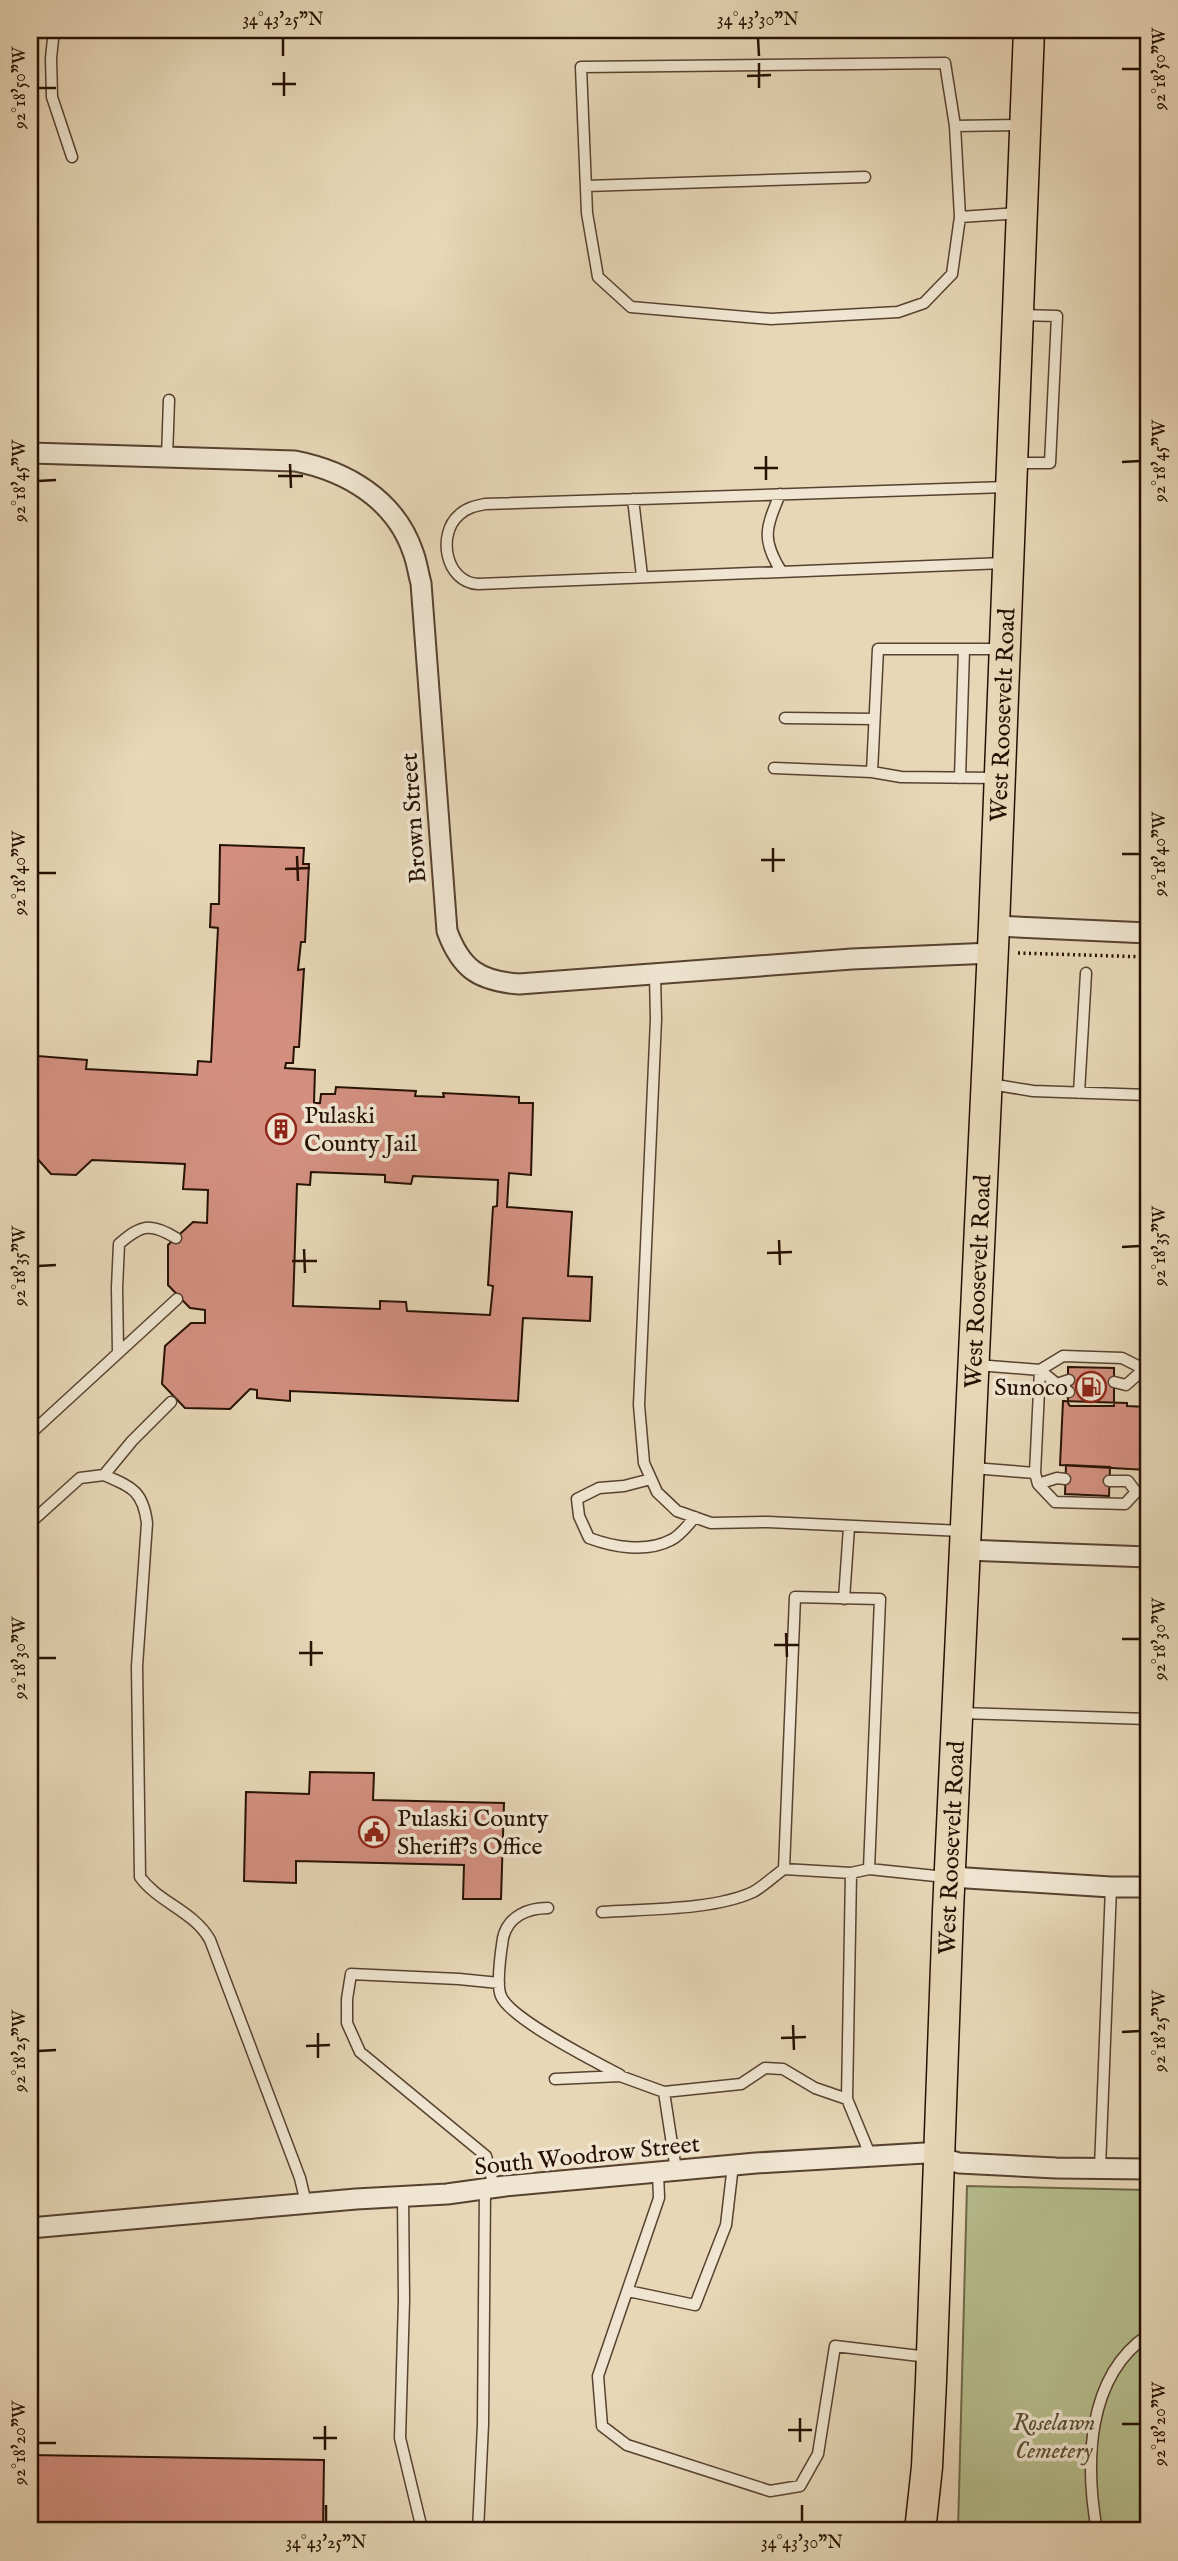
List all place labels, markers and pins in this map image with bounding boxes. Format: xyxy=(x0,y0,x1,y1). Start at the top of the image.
place label: Pulaski County Jail xyxy=(304,1101,417,1160)
building icon: Pulaski County Jail xyxy=(264,1112,298,1146)
fuel station icon: Sunoco xyxy=(1074,1370,1108,1404)
place label: Sunoco xyxy=(994,1373,1068,1404)
place label: Pulaski County Sheriff's Office xyxy=(397,1804,549,1863)
public building icon: Pulaski County Sheriff's Office xyxy=(357,1815,391,1849)

